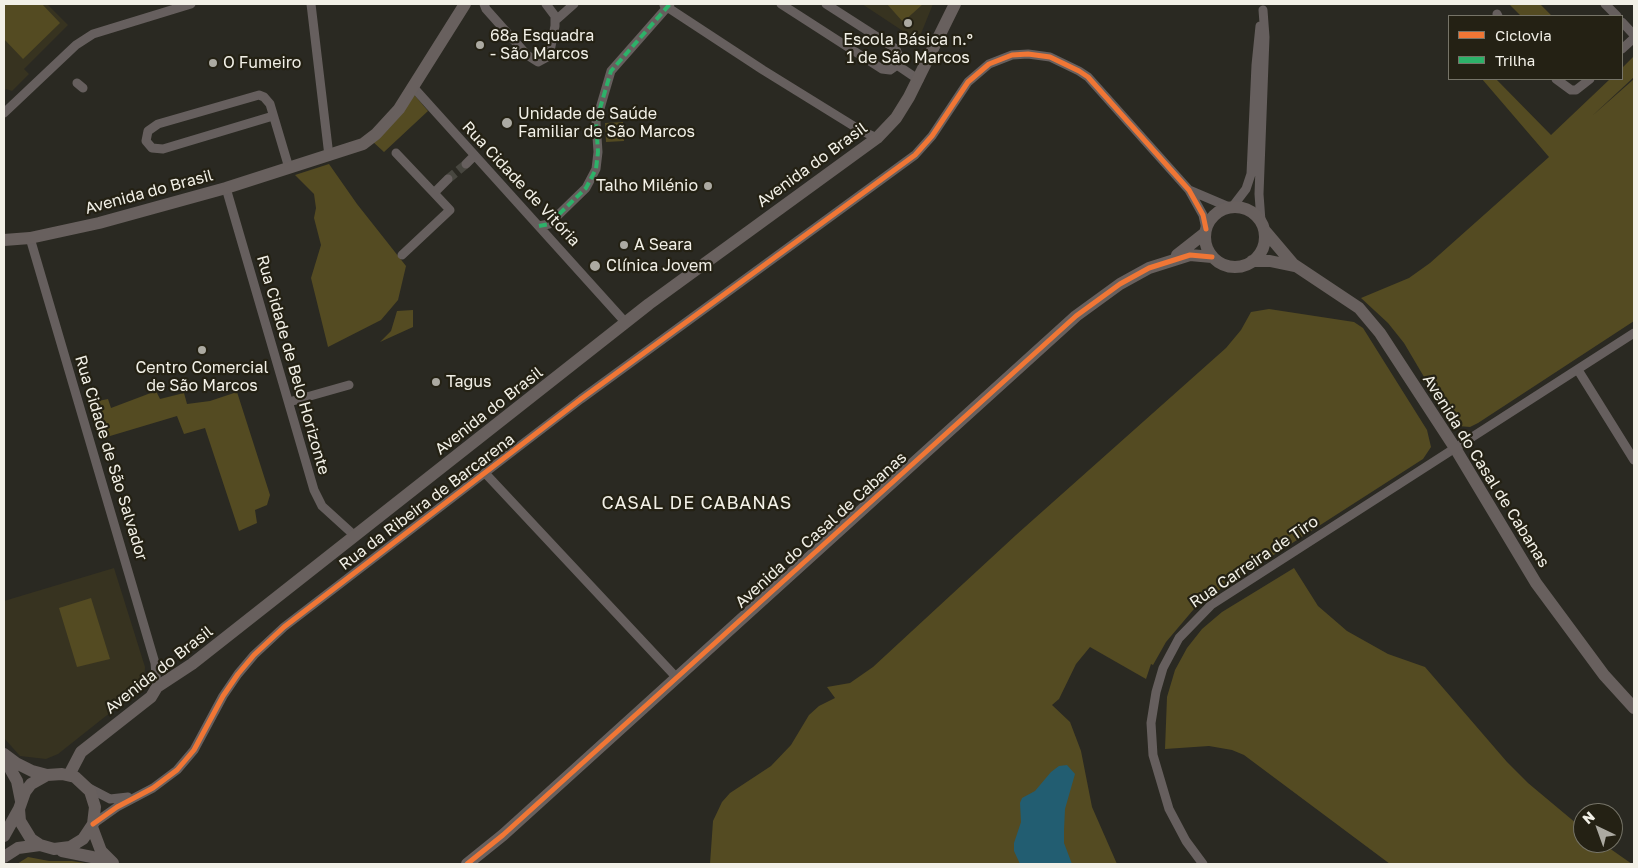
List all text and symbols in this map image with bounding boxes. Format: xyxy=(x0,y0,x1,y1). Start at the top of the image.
legend xyxy=(1448,15,1623,80)
marker: Escola Básica n.º 1 de São Marcos xyxy=(902,17,914,29)
place label: 68ª Esquadra - São Marcos xyxy=(490,26,594,64)
text: Ciclovia xyxy=(1495,26,1552,44)
place label: Escola Básica n.º 1 de São Marcos xyxy=(843,30,973,68)
marker: 68ª Esquadra - São Marcos xyxy=(474,39,486,51)
text: Trilha xyxy=(1495,51,1535,69)
place label: O Fumeiro xyxy=(223,53,301,73)
marker: O Fumeiro xyxy=(207,57,219,69)
place label: Unidade de Saúde Familiar de São Marcos xyxy=(518,104,695,142)
marker: Unidade de Saúde Familiar de São Marcos xyxy=(500,116,514,130)
street label: Rua Cidade de Vitória xyxy=(458,117,584,251)
street label: Avenida do Brasil xyxy=(753,118,871,212)
street label: Avenida do Brasil xyxy=(83,166,215,218)
place label: Talho Milénio xyxy=(596,176,698,196)
marker: Talho Milénio xyxy=(702,180,714,192)
place label: A Seara xyxy=(634,235,692,255)
marker: A Seara xyxy=(618,239,630,251)
street label: Rua Cidade de Belo Horizonte xyxy=(252,253,334,477)
place label: Clínica Jovem xyxy=(606,256,712,276)
marker: Clínica Jovem xyxy=(588,259,602,273)
marker: Centro Comercial de São Marcos xyxy=(196,344,208,356)
street label: Rua Cidade de São Salvador xyxy=(71,353,151,563)
place label: Centro Comercial de São Marcos xyxy=(135,358,269,396)
street label: Avenida do Brasil xyxy=(431,363,547,459)
street label: Avenida do Casal de Cabanas xyxy=(1419,371,1553,571)
place label: Tagus xyxy=(446,372,492,392)
marker: Tagus xyxy=(430,376,442,388)
street label: Rua da Ribeira de Barcarena xyxy=(335,430,519,574)
street label: Avenida do Casal de Cabanas xyxy=(731,448,911,612)
district label: CASAL DE CABANAS xyxy=(600,492,794,514)
street label: Rua Carreira de Tiro xyxy=(1186,512,1322,612)
street label: Avenida do Brasil xyxy=(101,622,217,718)
north arrow xyxy=(1573,803,1623,853)
text: N xyxy=(1579,807,1598,827)

